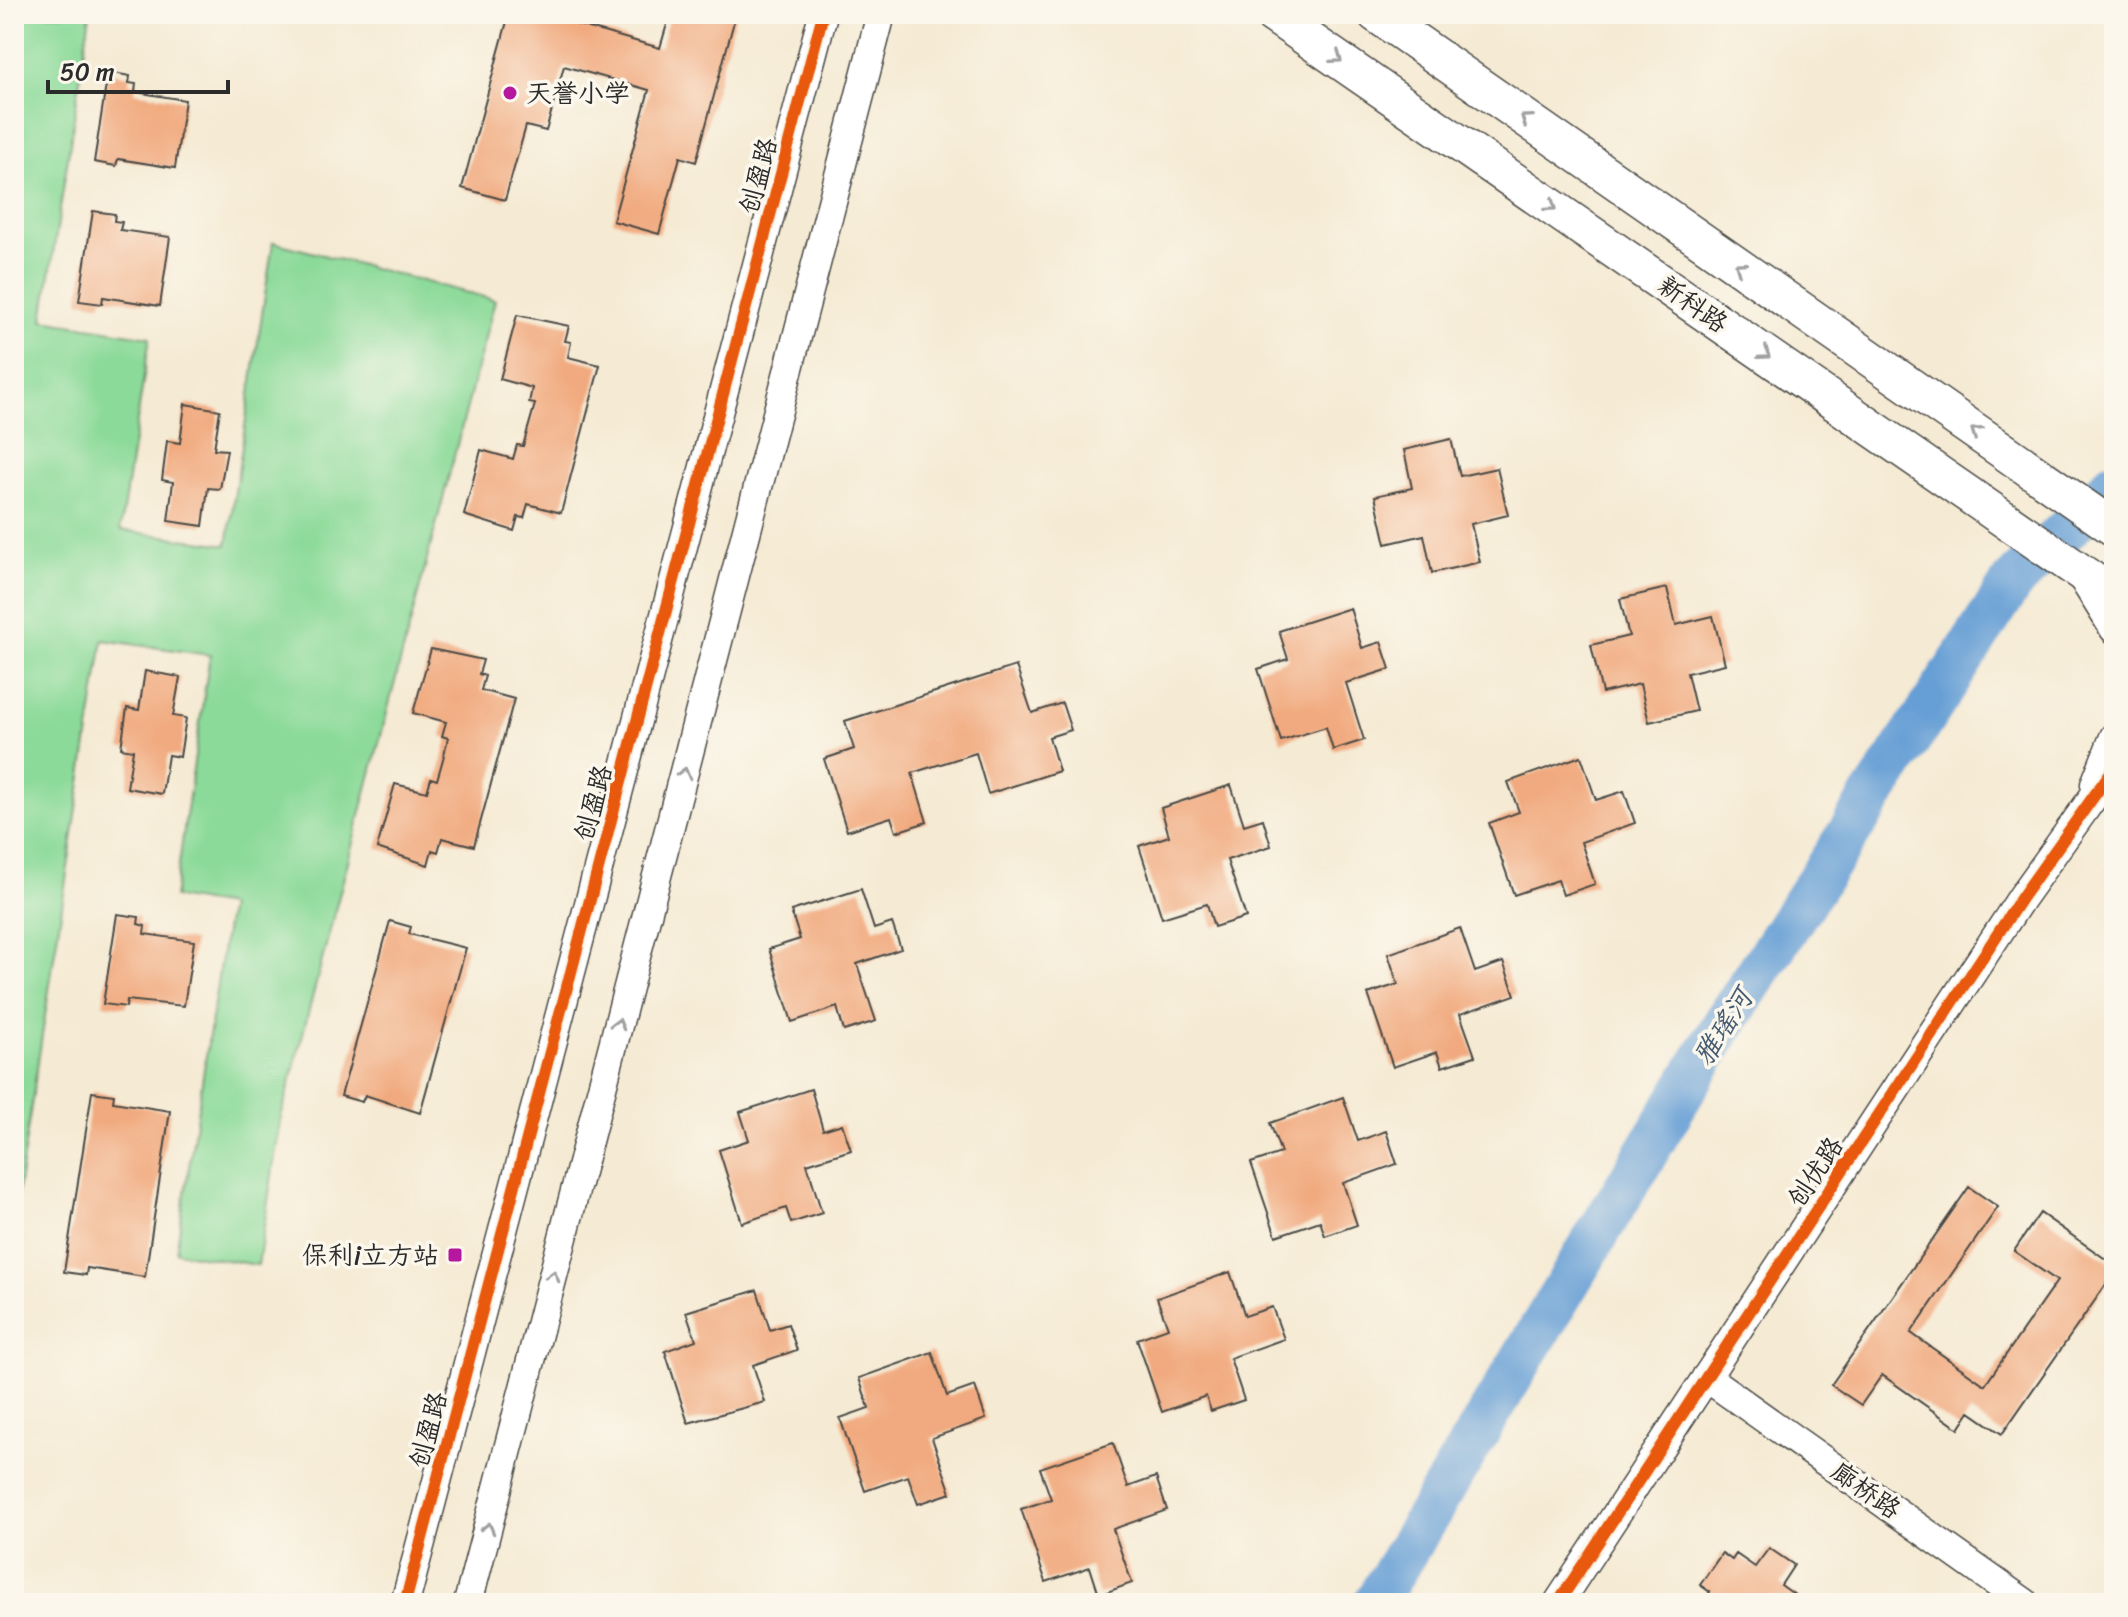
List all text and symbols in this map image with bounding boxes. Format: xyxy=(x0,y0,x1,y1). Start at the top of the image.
scale bar xyxy=(48,44,228,94)
one-way arrow xyxy=(1328,48,1342,63)
text: 50 m xyxy=(60,51,115,93)
place label: 天誉小学 xyxy=(526,70,630,116)
marker: 天誉小学 xyxy=(501,84,519,102)
one-way arrow xyxy=(1521,114,1535,129)
street label: 创盈路 xyxy=(726,132,790,220)
one-way arrow xyxy=(1542,196,1556,211)
one-way arrow xyxy=(1734,262,1748,277)
street label: 新科路 xyxy=(1648,263,1738,345)
one-way arrow xyxy=(1756,344,1770,359)
one-way arrow xyxy=(1970,427,1985,442)
street label: 创盈路 xyxy=(561,759,625,847)
one-way arrow xyxy=(674,766,691,780)
water label: 雅瑶河 xyxy=(1680,975,1768,1076)
one-way arrow xyxy=(609,1018,626,1032)
street label: 创优路 xyxy=(1774,1127,1856,1217)
place label: 保利i立方站 xyxy=(302,1232,439,1278)
marker: 保利i立方站 xyxy=(446,1246,464,1264)
one-way arrow xyxy=(544,1269,561,1283)
street label: 创盈路 xyxy=(396,1386,460,1474)
street label: 廊桥路 xyxy=(1821,1449,1911,1531)
one-way arrow xyxy=(478,1521,495,1535)

